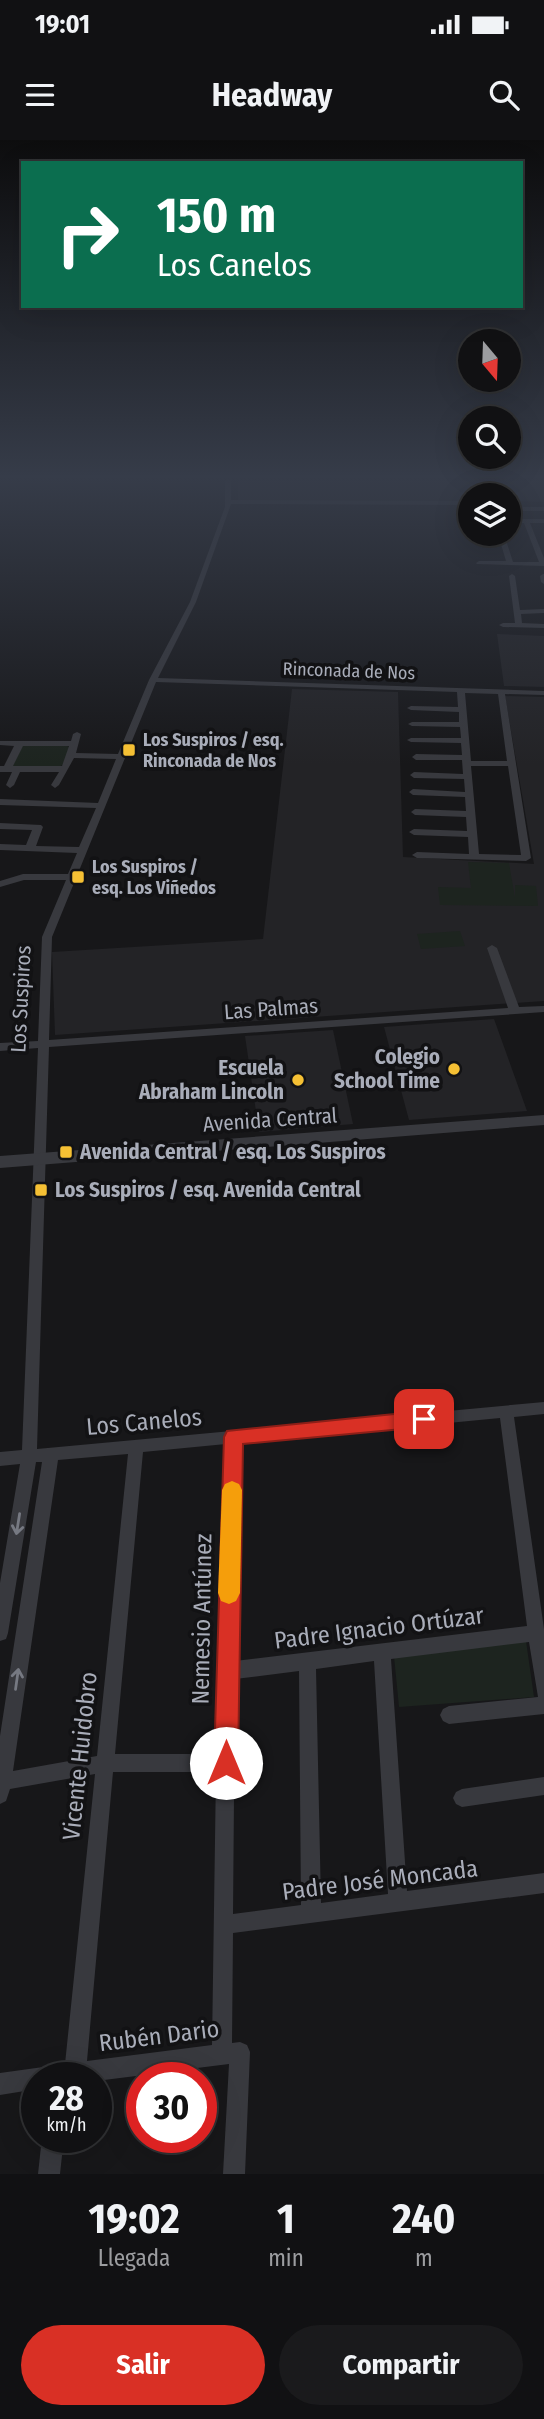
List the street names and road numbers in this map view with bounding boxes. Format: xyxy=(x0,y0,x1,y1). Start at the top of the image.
street label: Rinconada de Nos xyxy=(282,658,416,684)
street label: Los Suspiros xyxy=(5,945,37,1053)
street label: Las Palmas xyxy=(223,993,319,1025)
street label: Avenida Central xyxy=(202,1102,338,1138)
street label: Los Canelos xyxy=(85,1403,203,1441)
street label: Nemesio Antúnez xyxy=(187,1533,217,1705)
street label: Padre Ignacio Ortúzar xyxy=(273,1601,486,1655)
street label: Vicente Huidobro xyxy=(57,1670,103,1842)
street label: Padre José Moncada xyxy=(281,1854,479,1906)
street label: Rubén Dario xyxy=(97,2015,221,2057)

